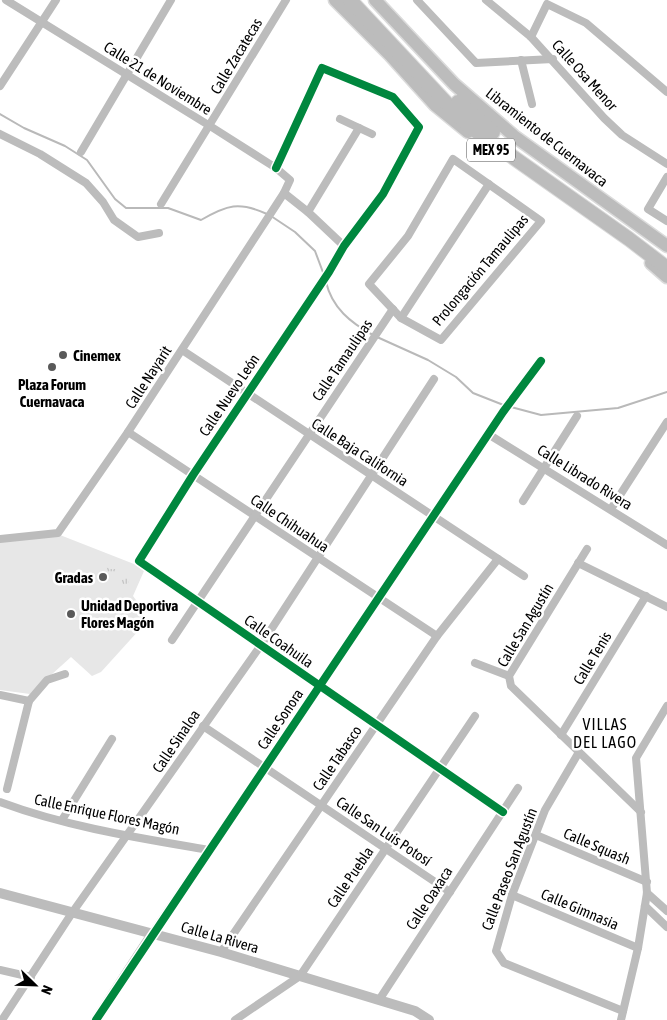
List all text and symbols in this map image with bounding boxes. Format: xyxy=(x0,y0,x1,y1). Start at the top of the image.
street label: Calle Zacatecas xyxy=(207,15,265,97)
street label: Calle Osa Menor xyxy=(549,36,622,114)
street label: Calle 21 de Noviembre xyxy=(101,38,215,118)
street label: Libramiento de Cuernavaca xyxy=(483,84,611,190)
road number: MEX 95 xyxy=(467,138,515,162)
street label: Prolongación Tamaulipas xyxy=(429,211,531,329)
street label: Calle Tamaulipas xyxy=(308,316,376,404)
street label: Calle Nayarit xyxy=(121,342,175,412)
place label: Cinemex xyxy=(73,347,121,364)
marker: Cinemex xyxy=(57,349,69,361)
street label: Calle Nuevo León xyxy=(195,351,263,439)
marker: Plaza Forum Cuernavaca xyxy=(46,361,58,373)
place label: Plaza Forum Cuernavaca xyxy=(18,376,86,410)
street label: Calle Baja California xyxy=(309,415,411,489)
street label: Calle Librado Rivera xyxy=(534,441,636,513)
street label: Calle Chihuahua xyxy=(248,491,332,555)
place label: Gradas xyxy=(55,569,94,586)
marker: Gradas xyxy=(97,571,109,583)
street label: Calle San Agustín xyxy=(493,580,557,670)
place label: Unidad Deportiva Flores Magón xyxy=(81,597,178,631)
marker: Unidad Deportiva Flores Magón xyxy=(65,608,77,620)
street label: Calle Coahuila xyxy=(241,611,317,671)
street label: Calle Tenis xyxy=(570,628,614,688)
street label: Calle Sonora xyxy=(254,686,306,752)
street label: Calle Sinaloa xyxy=(149,706,203,776)
district label: VILLAS DEL LAGO xyxy=(573,715,637,751)
street label: Calle Tabasco xyxy=(309,722,365,794)
street label: Calle Enrique Flores Magón xyxy=(33,790,181,838)
street label: Calle San Luis Potosí xyxy=(333,793,435,869)
street label: Calle Paseo San Agustín xyxy=(478,805,540,933)
street label: Calle Squash xyxy=(561,824,633,868)
street label: Calle Puebla xyxy=(323,843,377,911)
street label: Calle Oaxaca xyxy=(402,863,456,933)
street label: Calle Gimnasia xyxy=(539,885,621,933)
street label: Calle La Rivera xyxy=(179,918,261,956)
north arrow xyxy=(10,960,60,1010)
text: N xyxy=(38,983,56,997)

